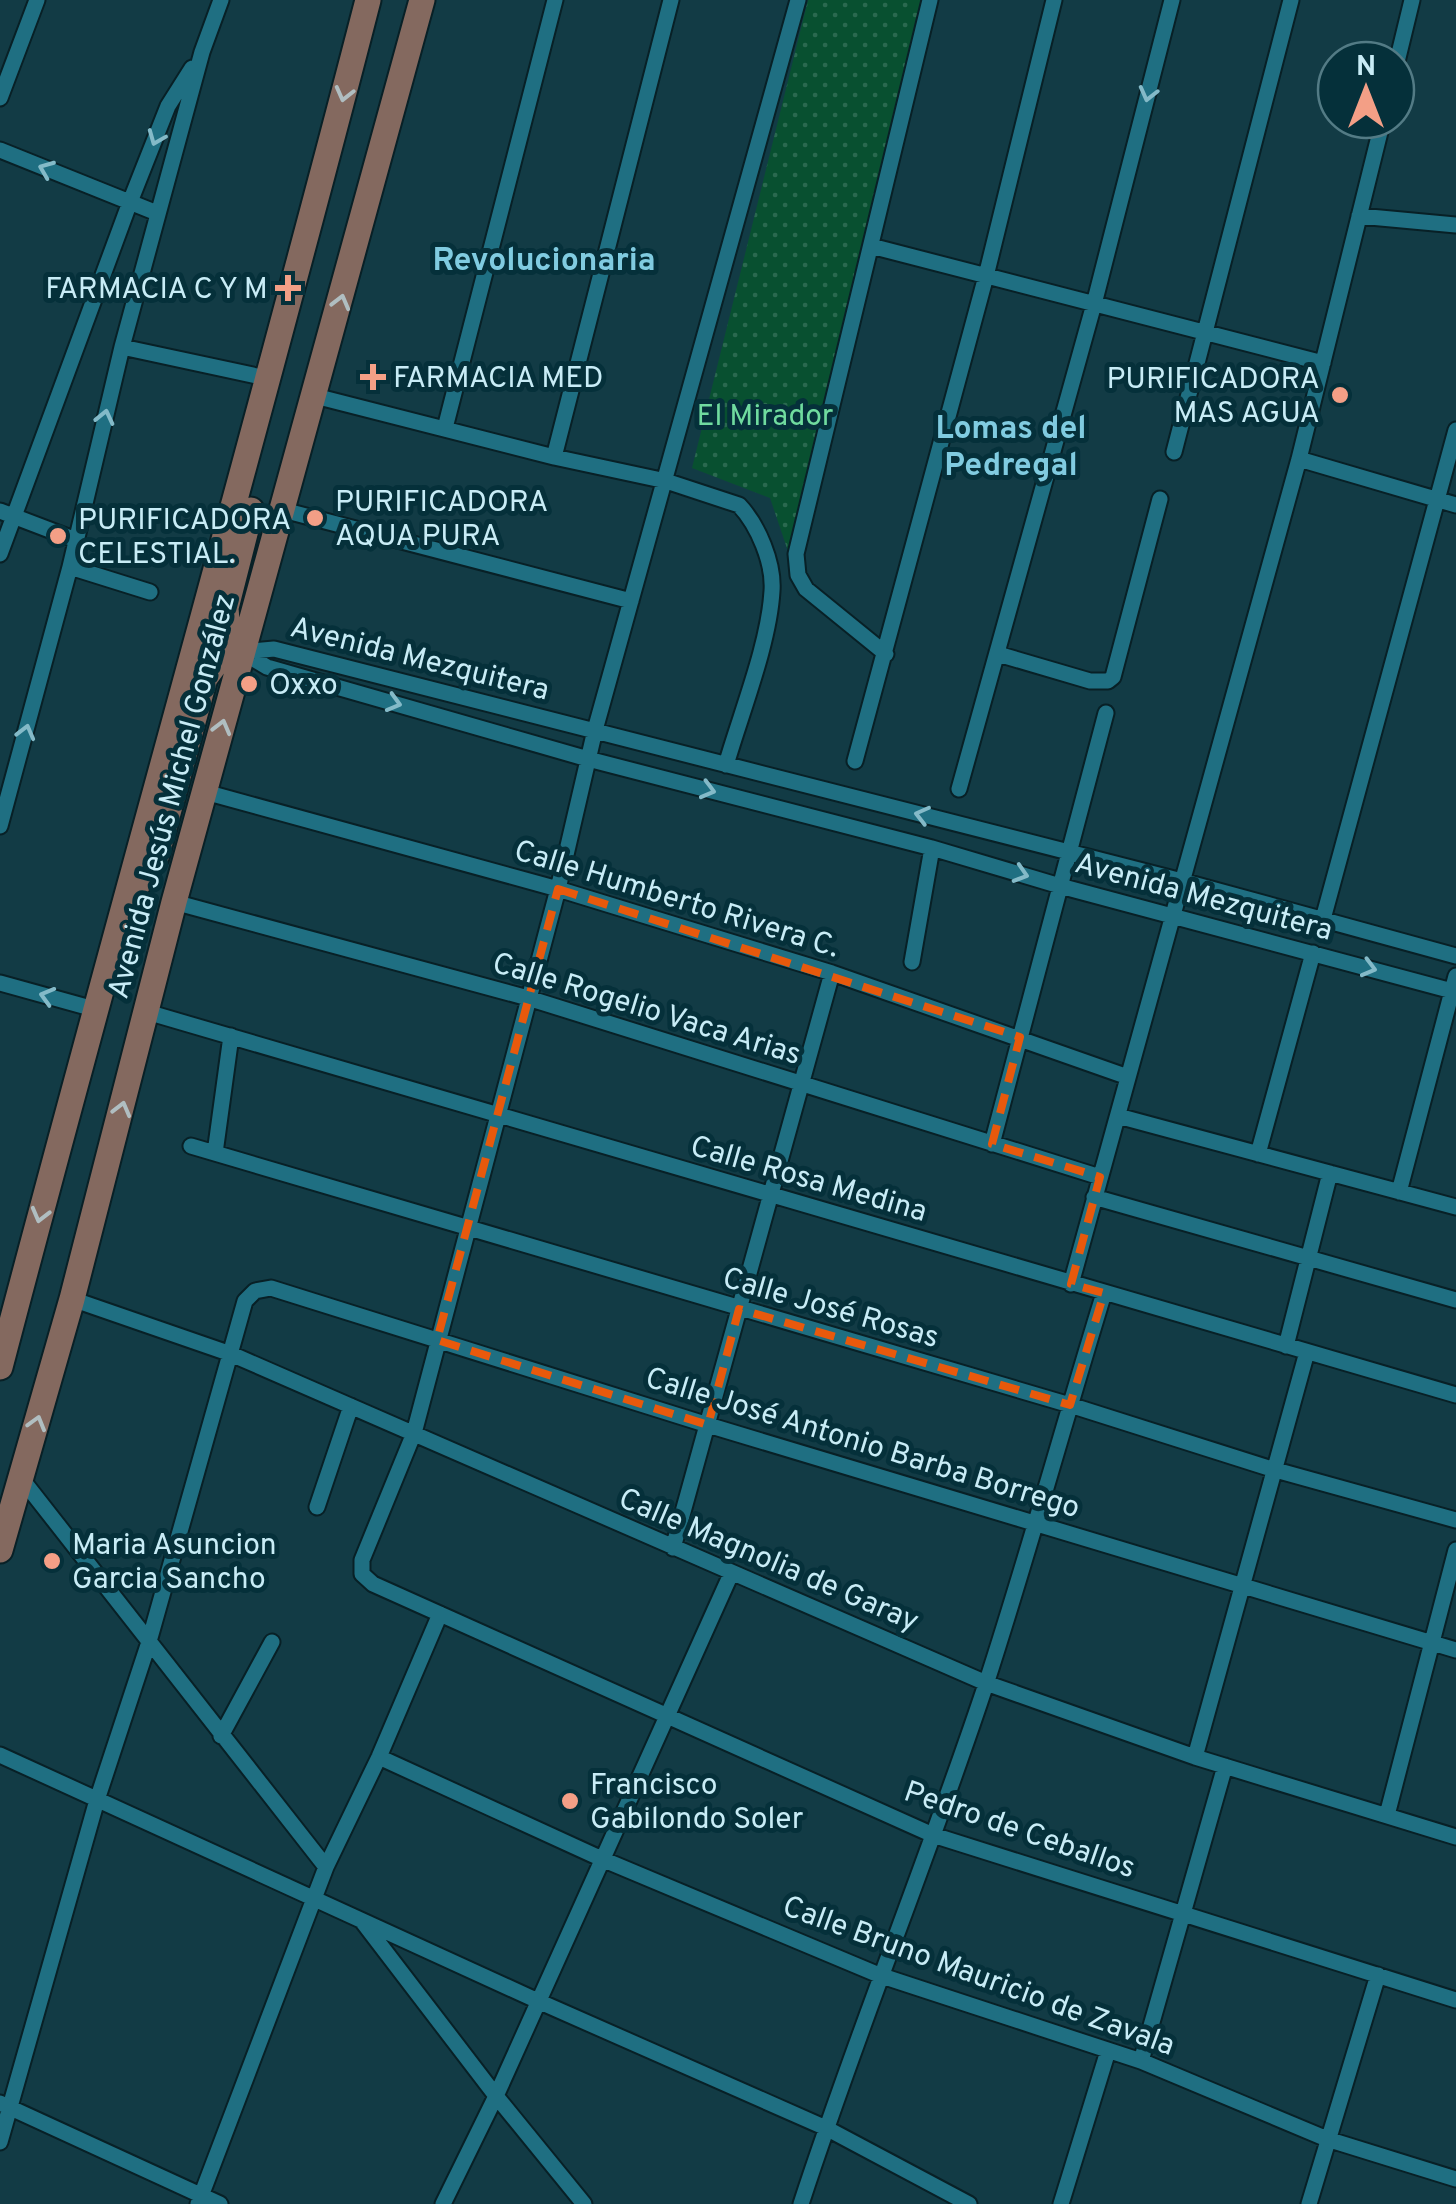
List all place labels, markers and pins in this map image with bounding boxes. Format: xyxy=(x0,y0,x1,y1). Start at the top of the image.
place label: FARMACIA C Y M xyxy=(45,272,268,309)
marker: FARMACIA C Y M xyxy=(277,277,299,299)
place label: FARMACIA MED xyxy=(393,361,604,398)
place label: PURIFICADORA MAS AGUA xyxy=(1107,362,1320,433)
marker: FARMACIA MED xyxy=(362,366,384,388)
marker: PURIFICADORA MAS AGUA xyxy=(1329,384,1351,406)
place label: PURIFICADORA AQUA PURA xyxy=(335,485,548,556)
place label: PURIFICADORA CELESTIAL. xyxy=(78,503,291,574)
marker: PURIFICADORA AQUA PURA xyxy=(304,507,326,529)
marker: PURIFICADORA CELESTIAL. xyxy=(47,525,69,547)
place label: Oxxo xyxy=(269,668,338,705)
marker: Oxxo xyxy=(238,673,260,695)
place label: Maria Asuncion Garcia Sancho xyxy=(72,1528,277,1599)
marker: Maria Asuncion Garcia Sancho xyxy=(41,1550,63,1572)
place label: Francisco Gabilondo Soler xyxy=(590,1768,804,1839)
marker: Francisco Gabilondo Soler xyxy=(559,1790,581,1812)

